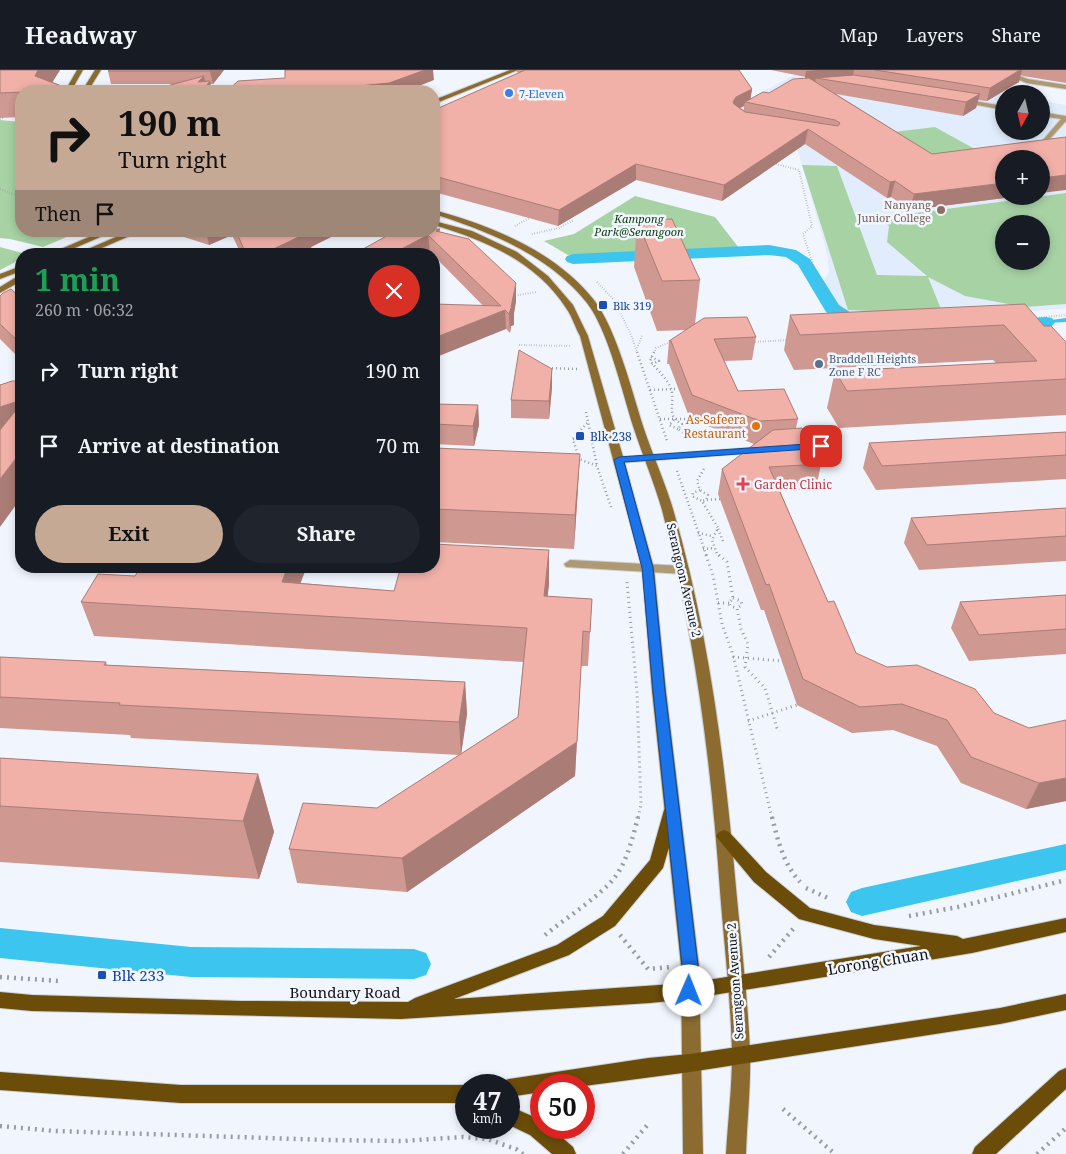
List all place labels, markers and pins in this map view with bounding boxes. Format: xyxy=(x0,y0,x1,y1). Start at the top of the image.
place label: 7-Eleven xyxy=(519,86,564,101)
marker: 7-Eleven xyxy=(503,87,515,99)
place label: Nanyang Junior College xyxy=(856,197,931,225)
marker: Nanyang Junior College xyxy=(935,204,947,216)
place label: Blk 319 xyxy=(613,298,651,313)
marker: Blk 319 xyxy=(597,299,609,311)
place label: Braddell Heights Zone F RC xyxy=(829,351,916,379)
marker: Braddell Heights Zone F RC xyxy=(813,358,825,370)
place label: As-Safeera Restaurant xyxy=(684,411,746,442)
marker: As-Safeera Restaurant xyxy=(750,420,762,432)
pin xyxy=(800,425,842,467)
place label: Blk 238 xyxy=(590,428,632,445)
marker: Blk 238 xyxy=(574,430,586,442)
place label: Garden Clinic xyxy=(754,476,832,493)
marker: Garden Clinic xyxy=(736,477,750,491)
place label: Blk 233 xyxy=(112,965,164,985)
marker: Blk 233 xyxy=(96,969,108,981)

